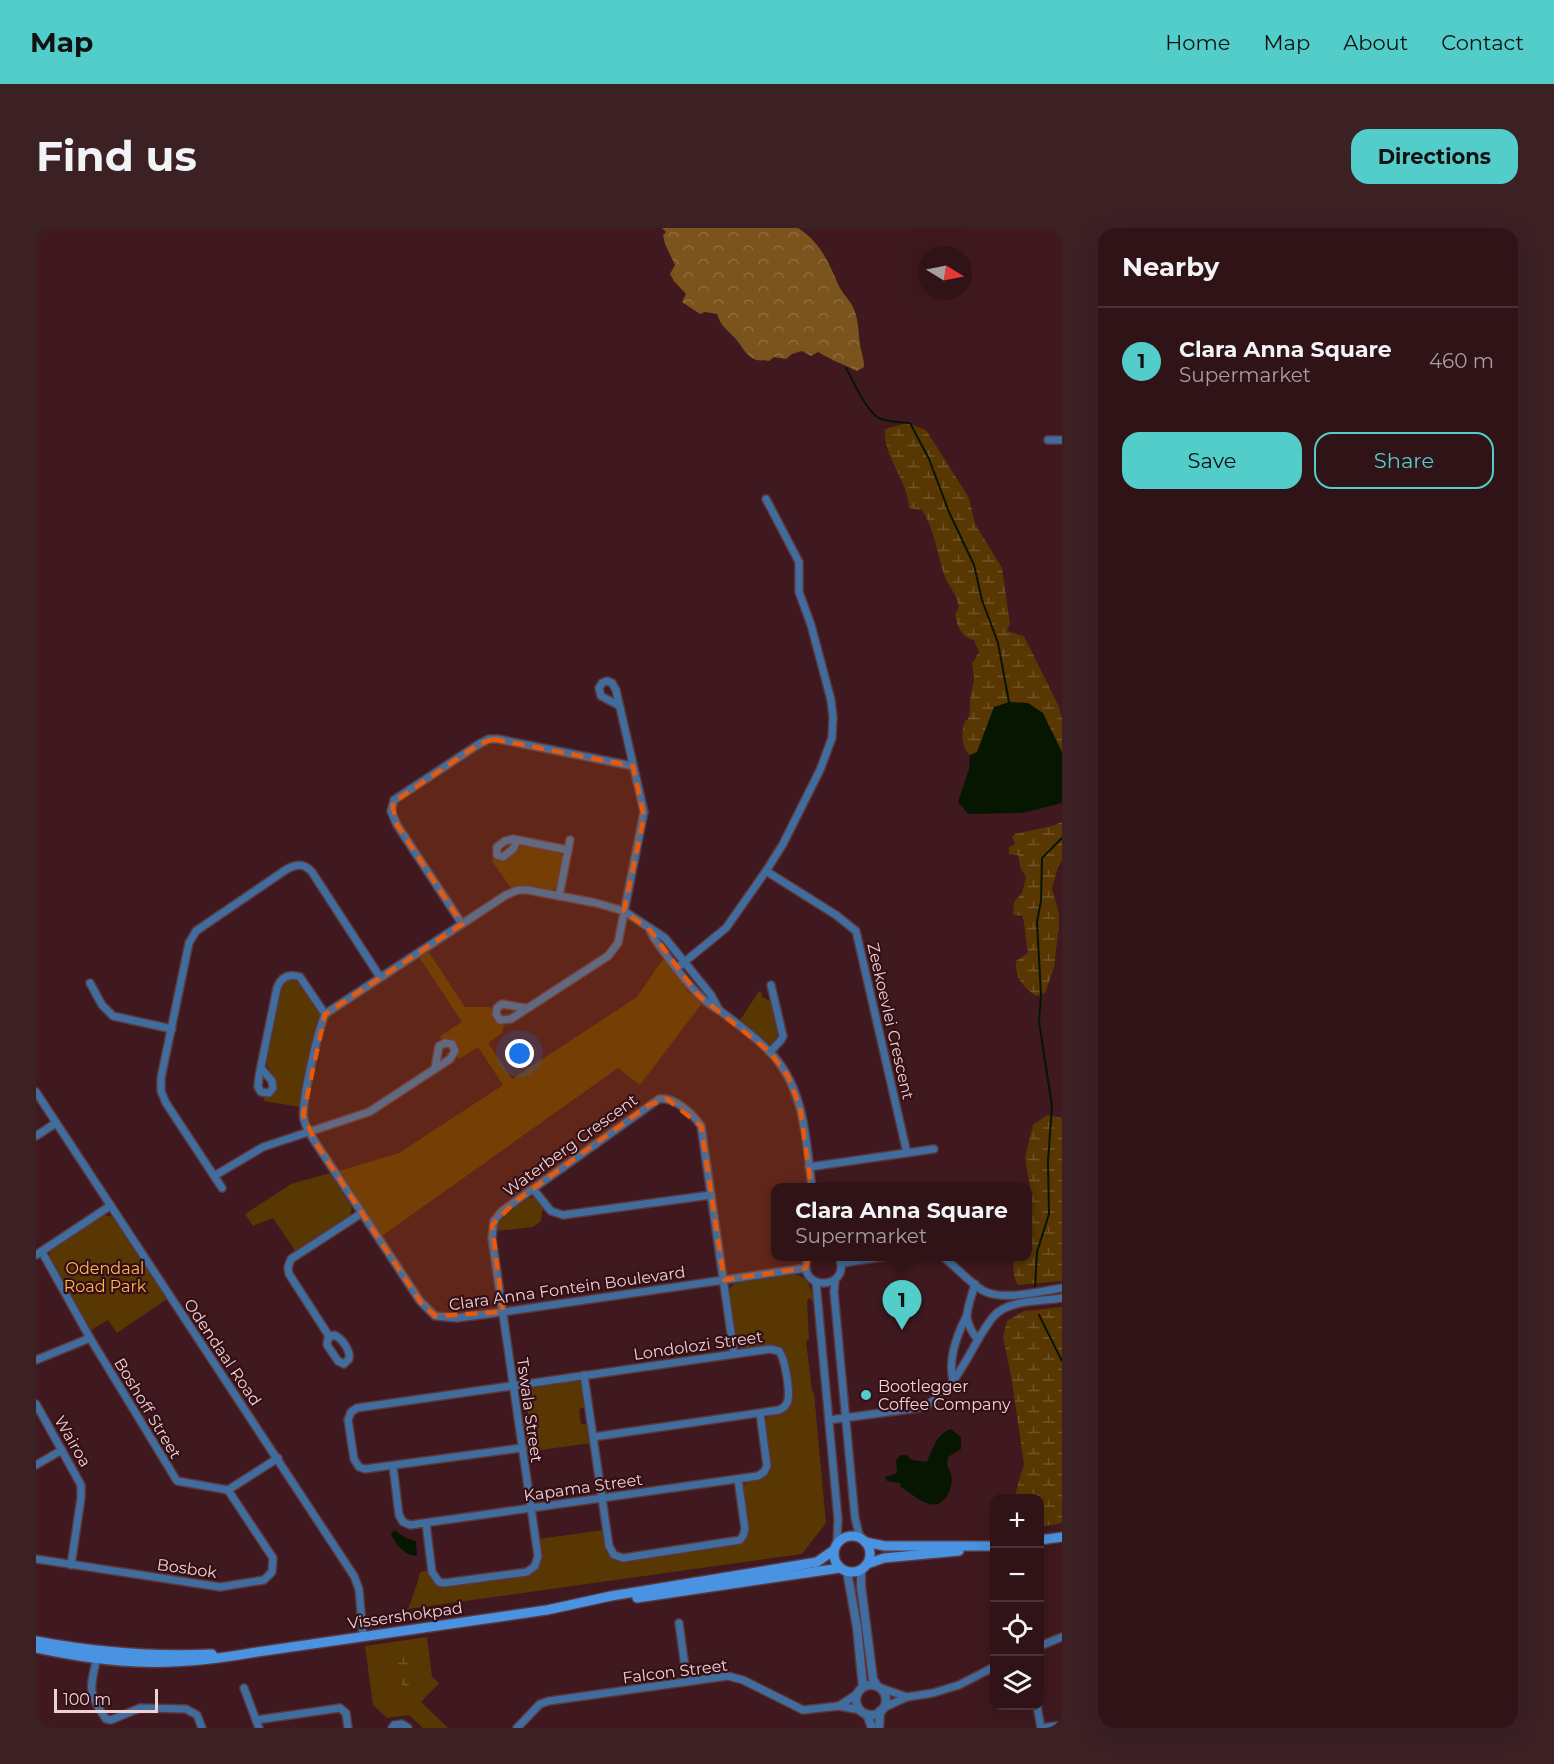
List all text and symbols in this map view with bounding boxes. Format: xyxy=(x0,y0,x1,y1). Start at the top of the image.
text: Map xyxy=(30,25,93,59)
text: Home xyxy=(1165,30,1230,55)
text: Map xyxy=(1263,30,1310,55)
text: About xyxy=(1343,30,1408,55)
text: Contact xyxy=(1441,30,1524,55)
button: Directions xyxy=(1351,129,1518,184)
text: Find us xyxy=(36,130,197,182)
north arrow xyxy=(918,246,972,300)
text: Nearby xyxy=(1122,251,1219,283)
text: Clara Anna Square xyxy=(1179,336,1392,363)
text: 1 xyxy=(1138,349,1145,373)
text: 460 m xyxy=(1429,349,1494,373)
text: Supermarket xyxy=(1179,363,1311,387)
button: Save xyxy=(1122,432,1302,489)
button: Share xyxy=(1314,432,1494,489)
street label: Zeekoevlei Crescent xyxy=(863,941,918,1102)
your location xyxy=(505,1039,534,1068)
street label: Waterberg Crescent xyxy=(499,1090,642,1200)
popup xyxy=(771,1183,1032,1261)
text: Clara Anna Square xyxy=(795,1197,1008,1224)
text: Supermarket xyxy=(795,1224,927,1248)
park label: Odendaal Road Park xyxy=(64,1259,147,1296)
street label: Clara Anna Fontein Boulevard xyxy=(448,1262,687,1315)
pin: 1 xyxy=(882,1280,922,1330)
street label: Odendaal Road xyxy=(180,1295,265,1409)
street label: Londolozi Street xyxy=(632,1327,764,1364)
street label: Boshoff Street xyxy=(110,1354,185,1463)
street label: Tswala Street xyxy=(513,1356,546,1464)
place label: Bootlegger Coffee Company xyxy=(878,1377,1011,1414)
marker: Bootlegger Coffee Company xyxy=(859,1388,873,1402)
street label: Wairoa xyxy=(50,1412,95,1470)
street label: Kapama Street xyxy=(522,1470,644,1505)
map controls xyxy=(990,1494,1044,1710)
button: + xyxy=(990,1494,1044,1548)
button: − xyxy=(990,1548,1044,1602)
street label: Bosbok xyxy=(156,1555,219,1582)
street label: Vissershokpad xyxy=(346,1598,464,1633)
button: locate xyxy=(990,1602,1044,1656)
street label: Falcon Street xyxy=(621,1656,729,1687)
button: layers xyxy=(990,1656,1044,1710)
scale bar xyxy=(54,1686,158,1714)
text: 100 m xyxy=(63,1690,111,1709)

